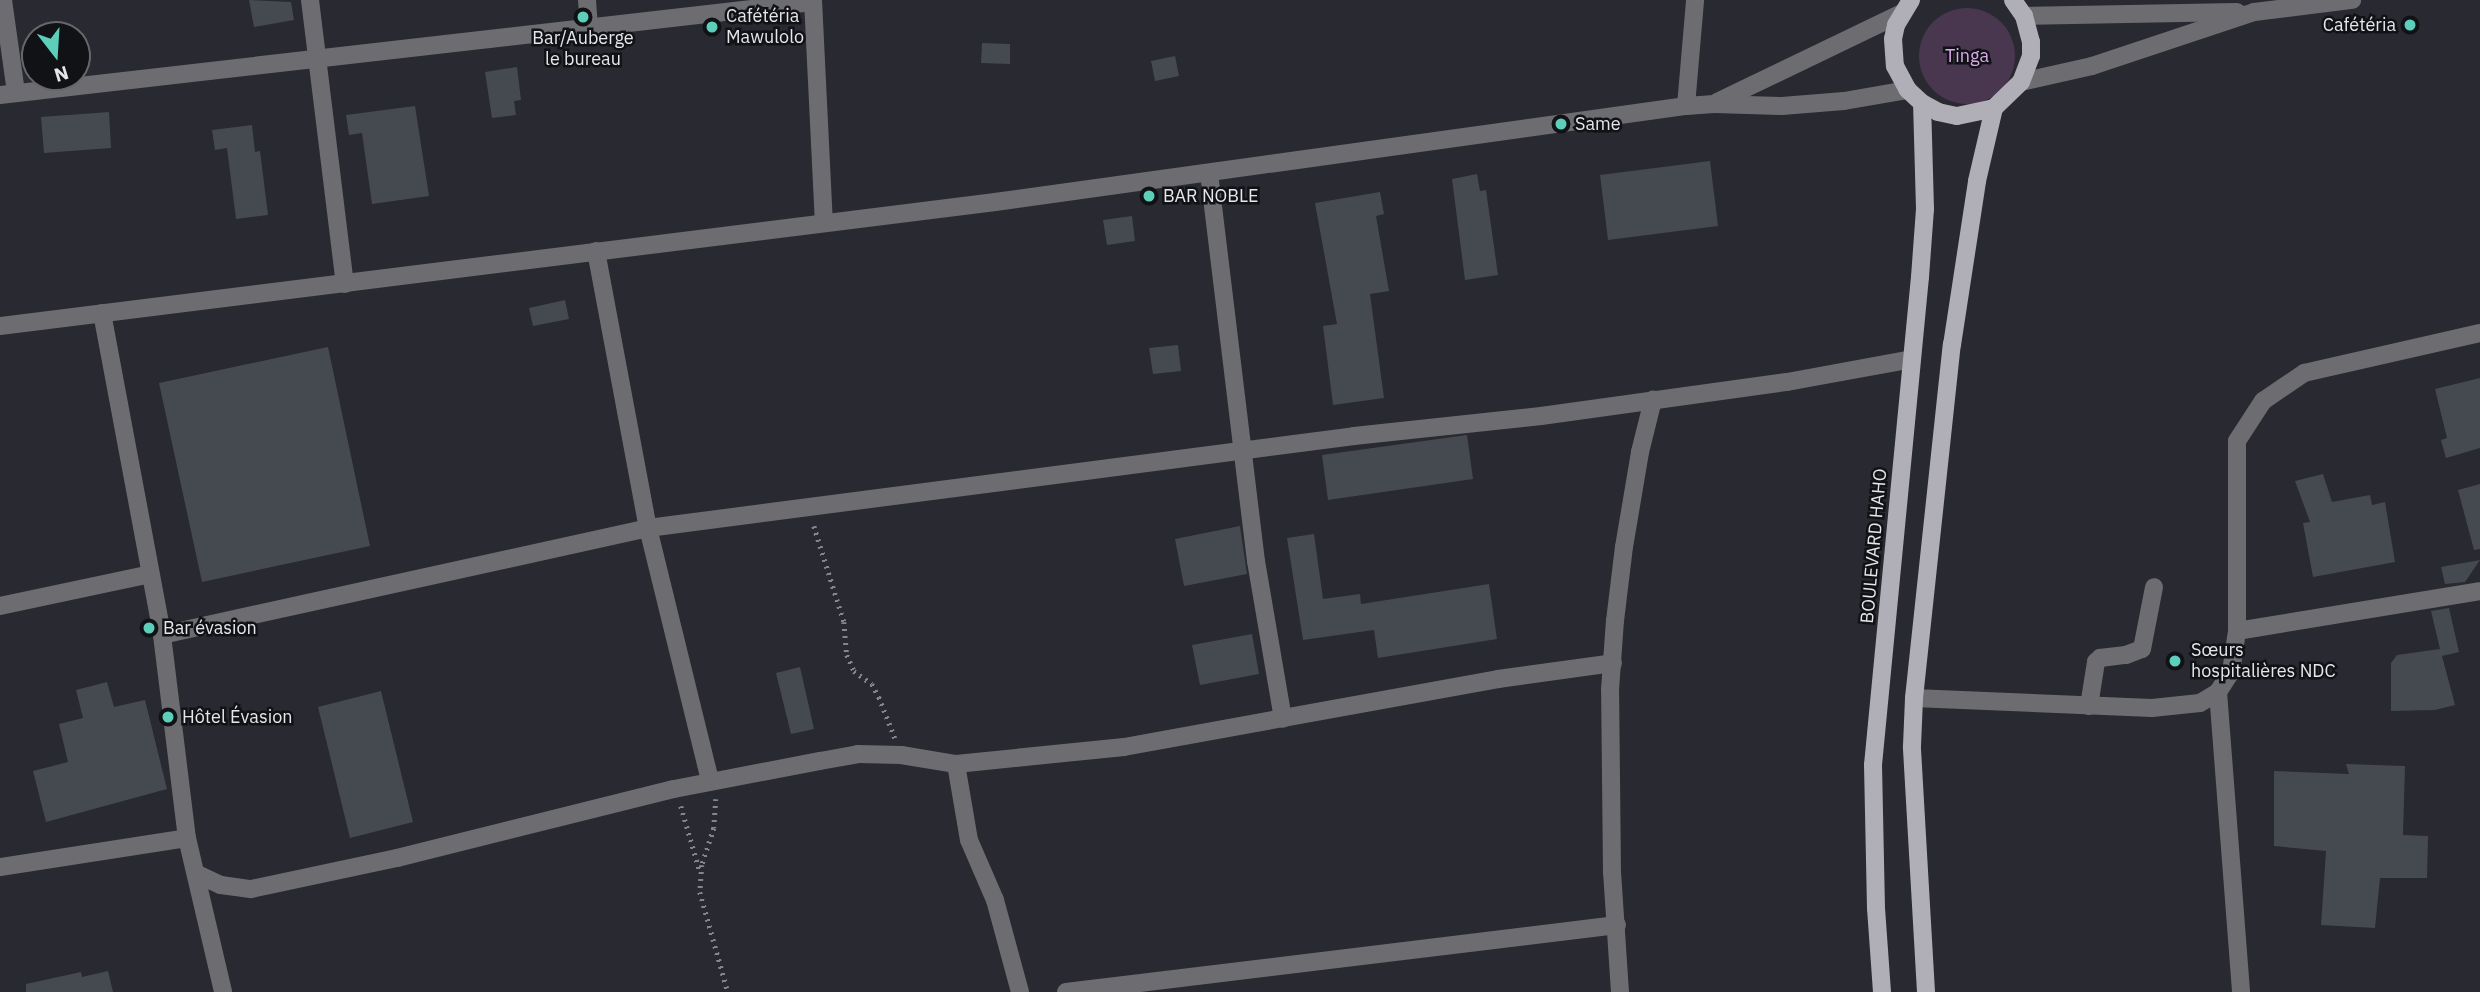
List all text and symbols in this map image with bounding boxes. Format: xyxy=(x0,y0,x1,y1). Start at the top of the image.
place label: Cafétéria Mawulolo xyxy=(726,6,804,48)
marker: Bar/Auberge le bureau xyxy=(575,9,591,25)
place label: Cafétéria xyxy=(2323,14,2396,36)
marker: Cafétéria xyxy=(2402,17,2418,33)
marker: Cafétéria Mawulolo xyxy=(704,19,720,35)
north arrow xyxy=(21,21,91,91)
place label: Bar/Auberge le bureau xyxy=(532,28,634,70)
park label: Tinga xyxy=(1945,45,1989,67)
text: N xyxy=(51,61,72,88)
place label: Same xyxy=(1575,113,1621,135)
marker: Same xyxy=(1553,116,1569,132)
place label: BAR NOBLE xyxy=(1163,185,1259,207)
marker: BAR NOBLE xyxy=(1141,188,1157,204)
street label: BOULEVARD HAHO xyxy=(1856,468,1892,624)
place label: Bar évasion xyxy=(163,617,257,639)
marker: Bar évasion xyxy=(141,620,157,636)
place label: Sœurs hospitalières NDC xyxy=(2191,640,2336,682)
marker: Sœurs hospitalières NDC xyxy=(2165,651,2185,671)
place label: Hôtel Évasion xyxy=(182,706,292,728)
marker: Hôtel Évasion xyxy=(160,709,176,725)

